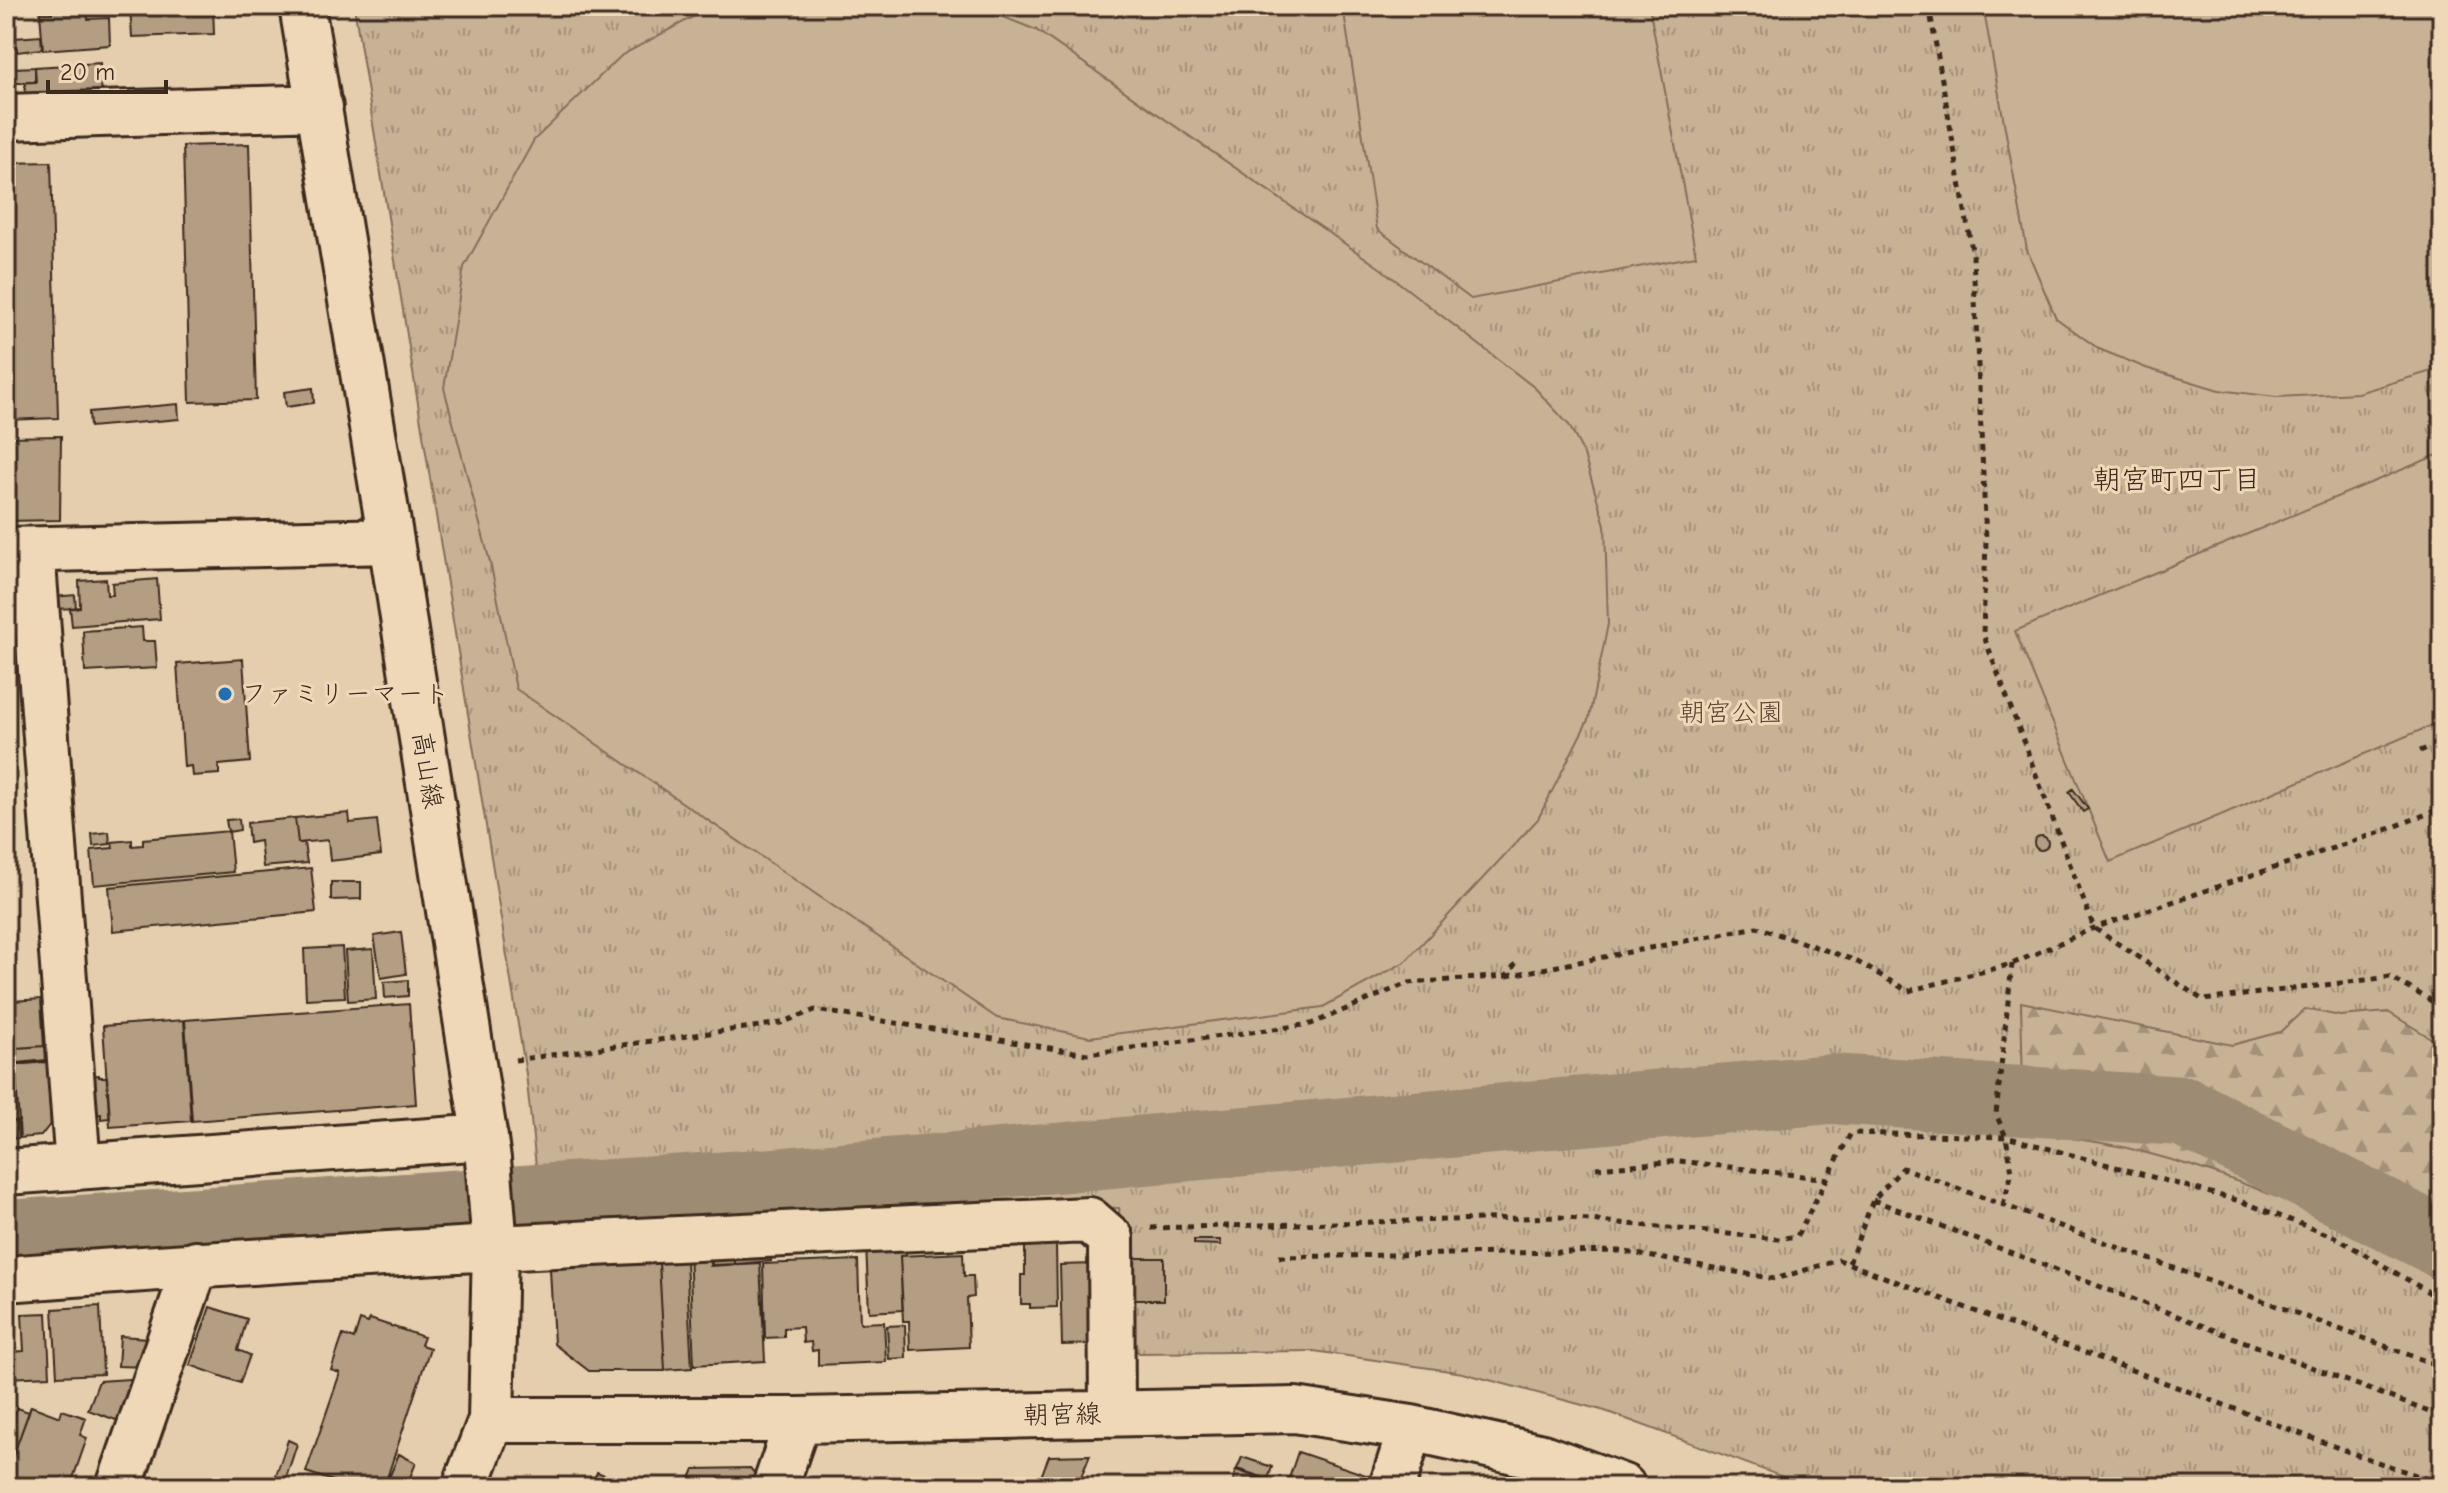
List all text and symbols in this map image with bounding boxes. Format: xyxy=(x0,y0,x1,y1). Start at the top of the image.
scale bar xyxy=(48,44,166,94)
text: 20 m xyxy=(60,58,115,86)
district label: 朝宮町四丁目 xyxy=(2093,464,2261,496)
place label: ファミリーマート xyxy=(241,679,450,709)
marker: ファミリーマート xyxy=(216,685,234,703)
park label: 朝宮公園 xyxy=(1679,698,1783,728)
street label: 高山線 xyxy=(406,729,448,811)
street label: 朝宮線 xyxy=(1023,1399,1101,1431)

